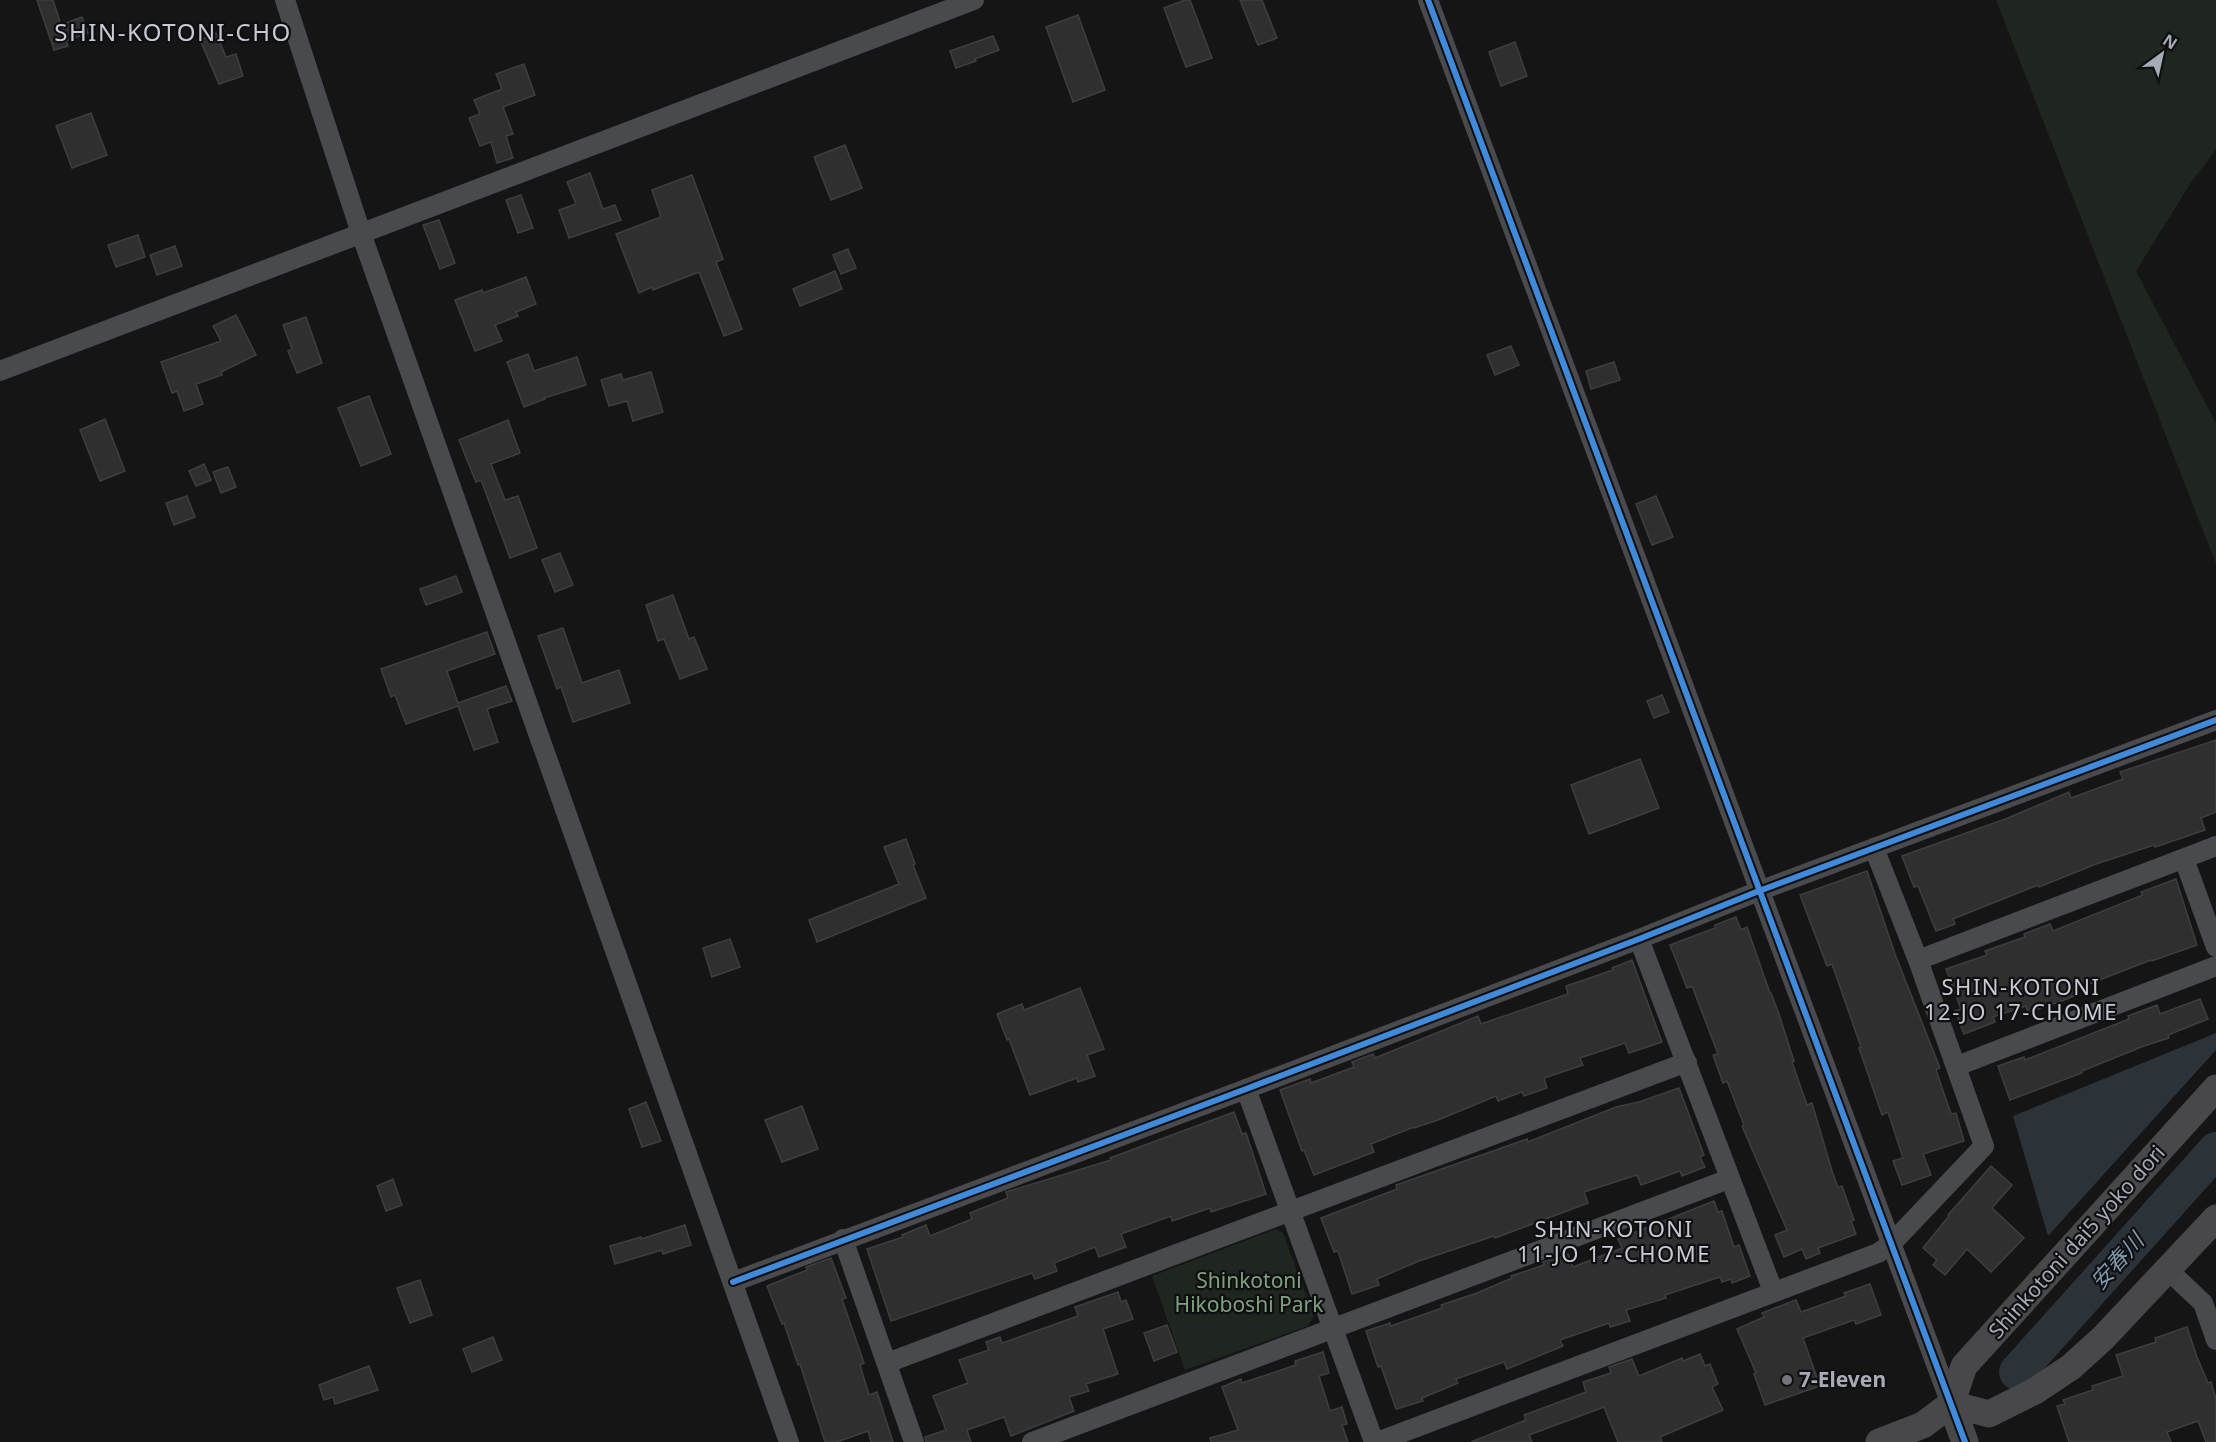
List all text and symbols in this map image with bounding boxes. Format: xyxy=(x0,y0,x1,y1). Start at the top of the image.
district label: SHIN-KOTONI-CHO xyxy=(54,15,292,48)
north arrow xyxy=(2132,24,2192,84)
text: N xyxy=(2159,29,2182,54)
district label: SHIN-KOTONI 12-JO 17-CHOME xyxy=(1924,971,2118,1026)
street label: Shinkotoni dai5 yoko dori xyxy=(1982,1139,2171,1344)
district label: SHIN-KOTONI 11-JO 17-CHOME xyxy=(1517,1213,1711,1268)
water label: 安春川 xyxy=(2083,1224,2151,1295)
park label: Shinkotoni Hikoboshi Park xyxy=(1175,1266,1324,1318)
place label: 7-Eleven xyxy=(1799,1365,1886,1393)
marker: 7-Eleven xyxy=(1780,1373,1794,1387)

